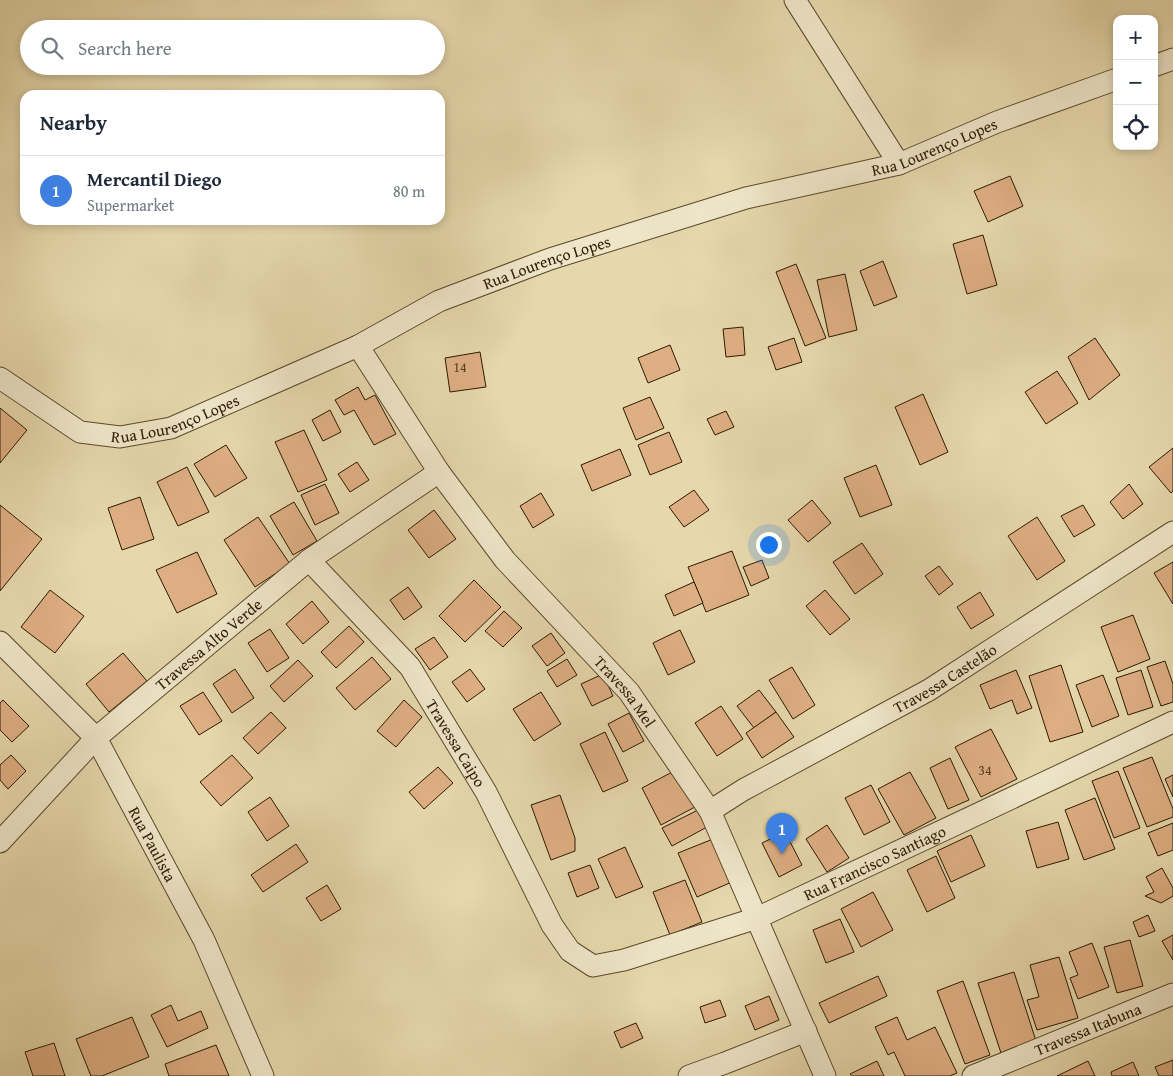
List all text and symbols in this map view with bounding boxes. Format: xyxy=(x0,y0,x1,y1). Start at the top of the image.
map controls xyxy=(1113,15,1158,150)
button: + xyxy=(1113,15,1158,60)
search box xyxy=(20,20,445,75)
icon: search xyxy=(38,34,66,62)
text: Search here xyxy=(78,34,172,62)
button: − xyxy=(1113,60,1158,105)
button: locate xyxy=(1113,105,1158,150)
text: Nearby xyxy=(40,107,107,138)
street label: Rua Lourenço Lopes xyxy=(869,111,1001,182)
text: Mercantil Diego xyxy=(87,165,222,193)
text: 1 xyxy=(52,179,60,203)
text: 80 m xyxy=(393,179,425,203)
text: Supermarket xyxy=(87,193,174,217)
street label: Rua Lourenço Lopes xyxy=(479,229,613,295)
house number: 14 xyxy=(453,357,467,377)
street label: Rua Lourenço Lopes xyxy=(110,388,243,449)
your location xyxy=(756,532,782,558)
street label: Travessa Alto Verde xyxy=(150,592,267,696)
street label: Travessa Castelão xyxy=(889,637,1001,719)
street label: Travessa Mel xyxy=(589,650,662,733)
street label: Travessa Caipo xyxy=(420,694,492,792)
house number: 34 xyxy=(978,760,992,780)
street label: Rua Paulista xyxy=(123,802,183,886)
pin: 1 xyxy=(766,813,798,854)
street label: Rua Francisco Santiago xyxy=(799,819,950,906)
street label: Travessa Itabuna xyxy=(1031,996,1145,1062)

